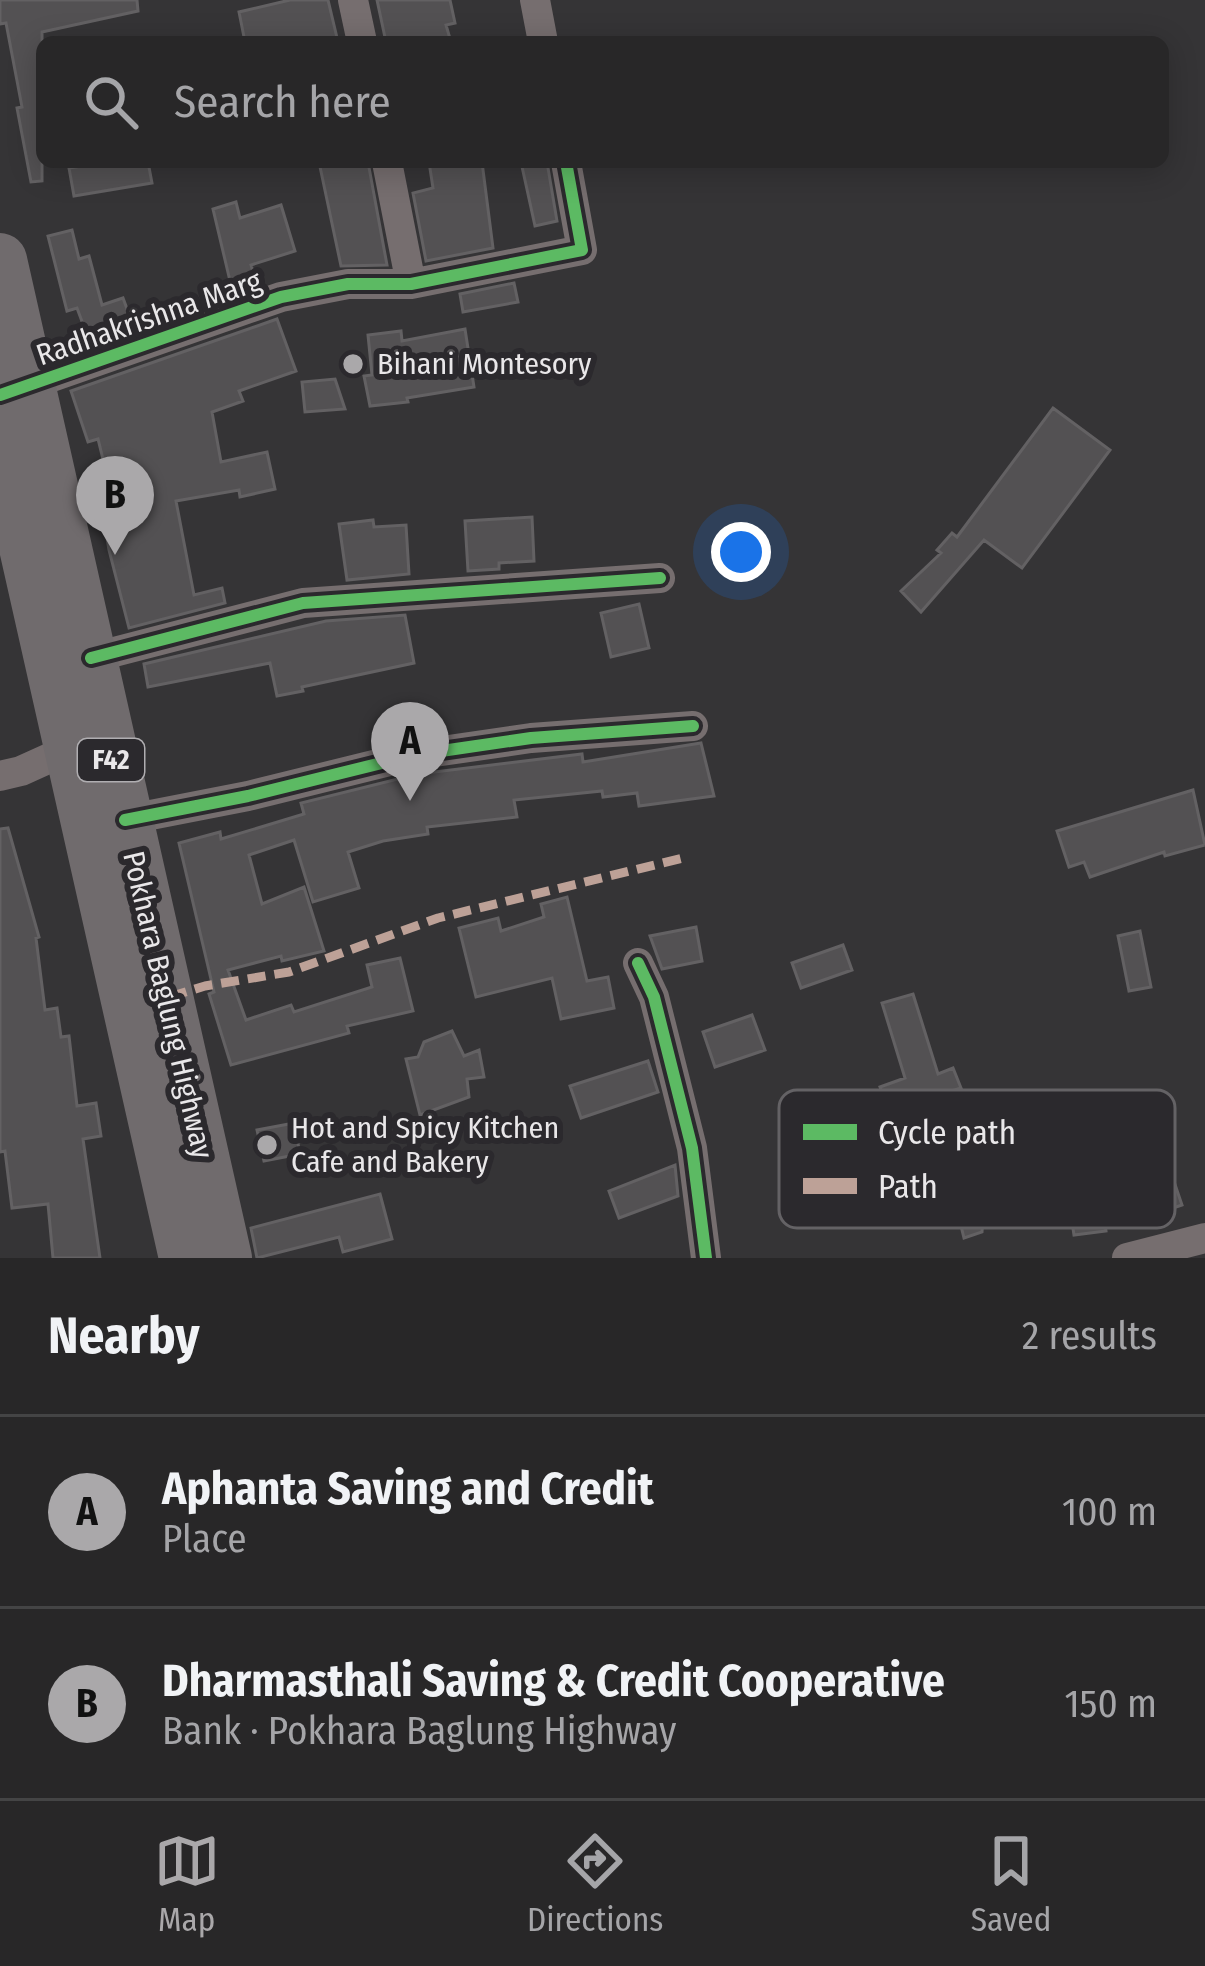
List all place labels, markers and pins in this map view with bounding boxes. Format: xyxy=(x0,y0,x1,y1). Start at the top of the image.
place label: Bihani Montesory xyxy=(377,346,592,382)
marker: Bihani Montesory xyxy=(340,351,366,377)
pin: B xyxy=(76,456,154,555)
pin: A xyxy=(371,702,449,801)
place label: Hot and Spicy Kitchen Cafe and Bakery xyxy=(291,1110,559,1180)
marker: Hot and Spicy Kitchen Cafe and Bakery xyxy=(254,1132,280,1158)

